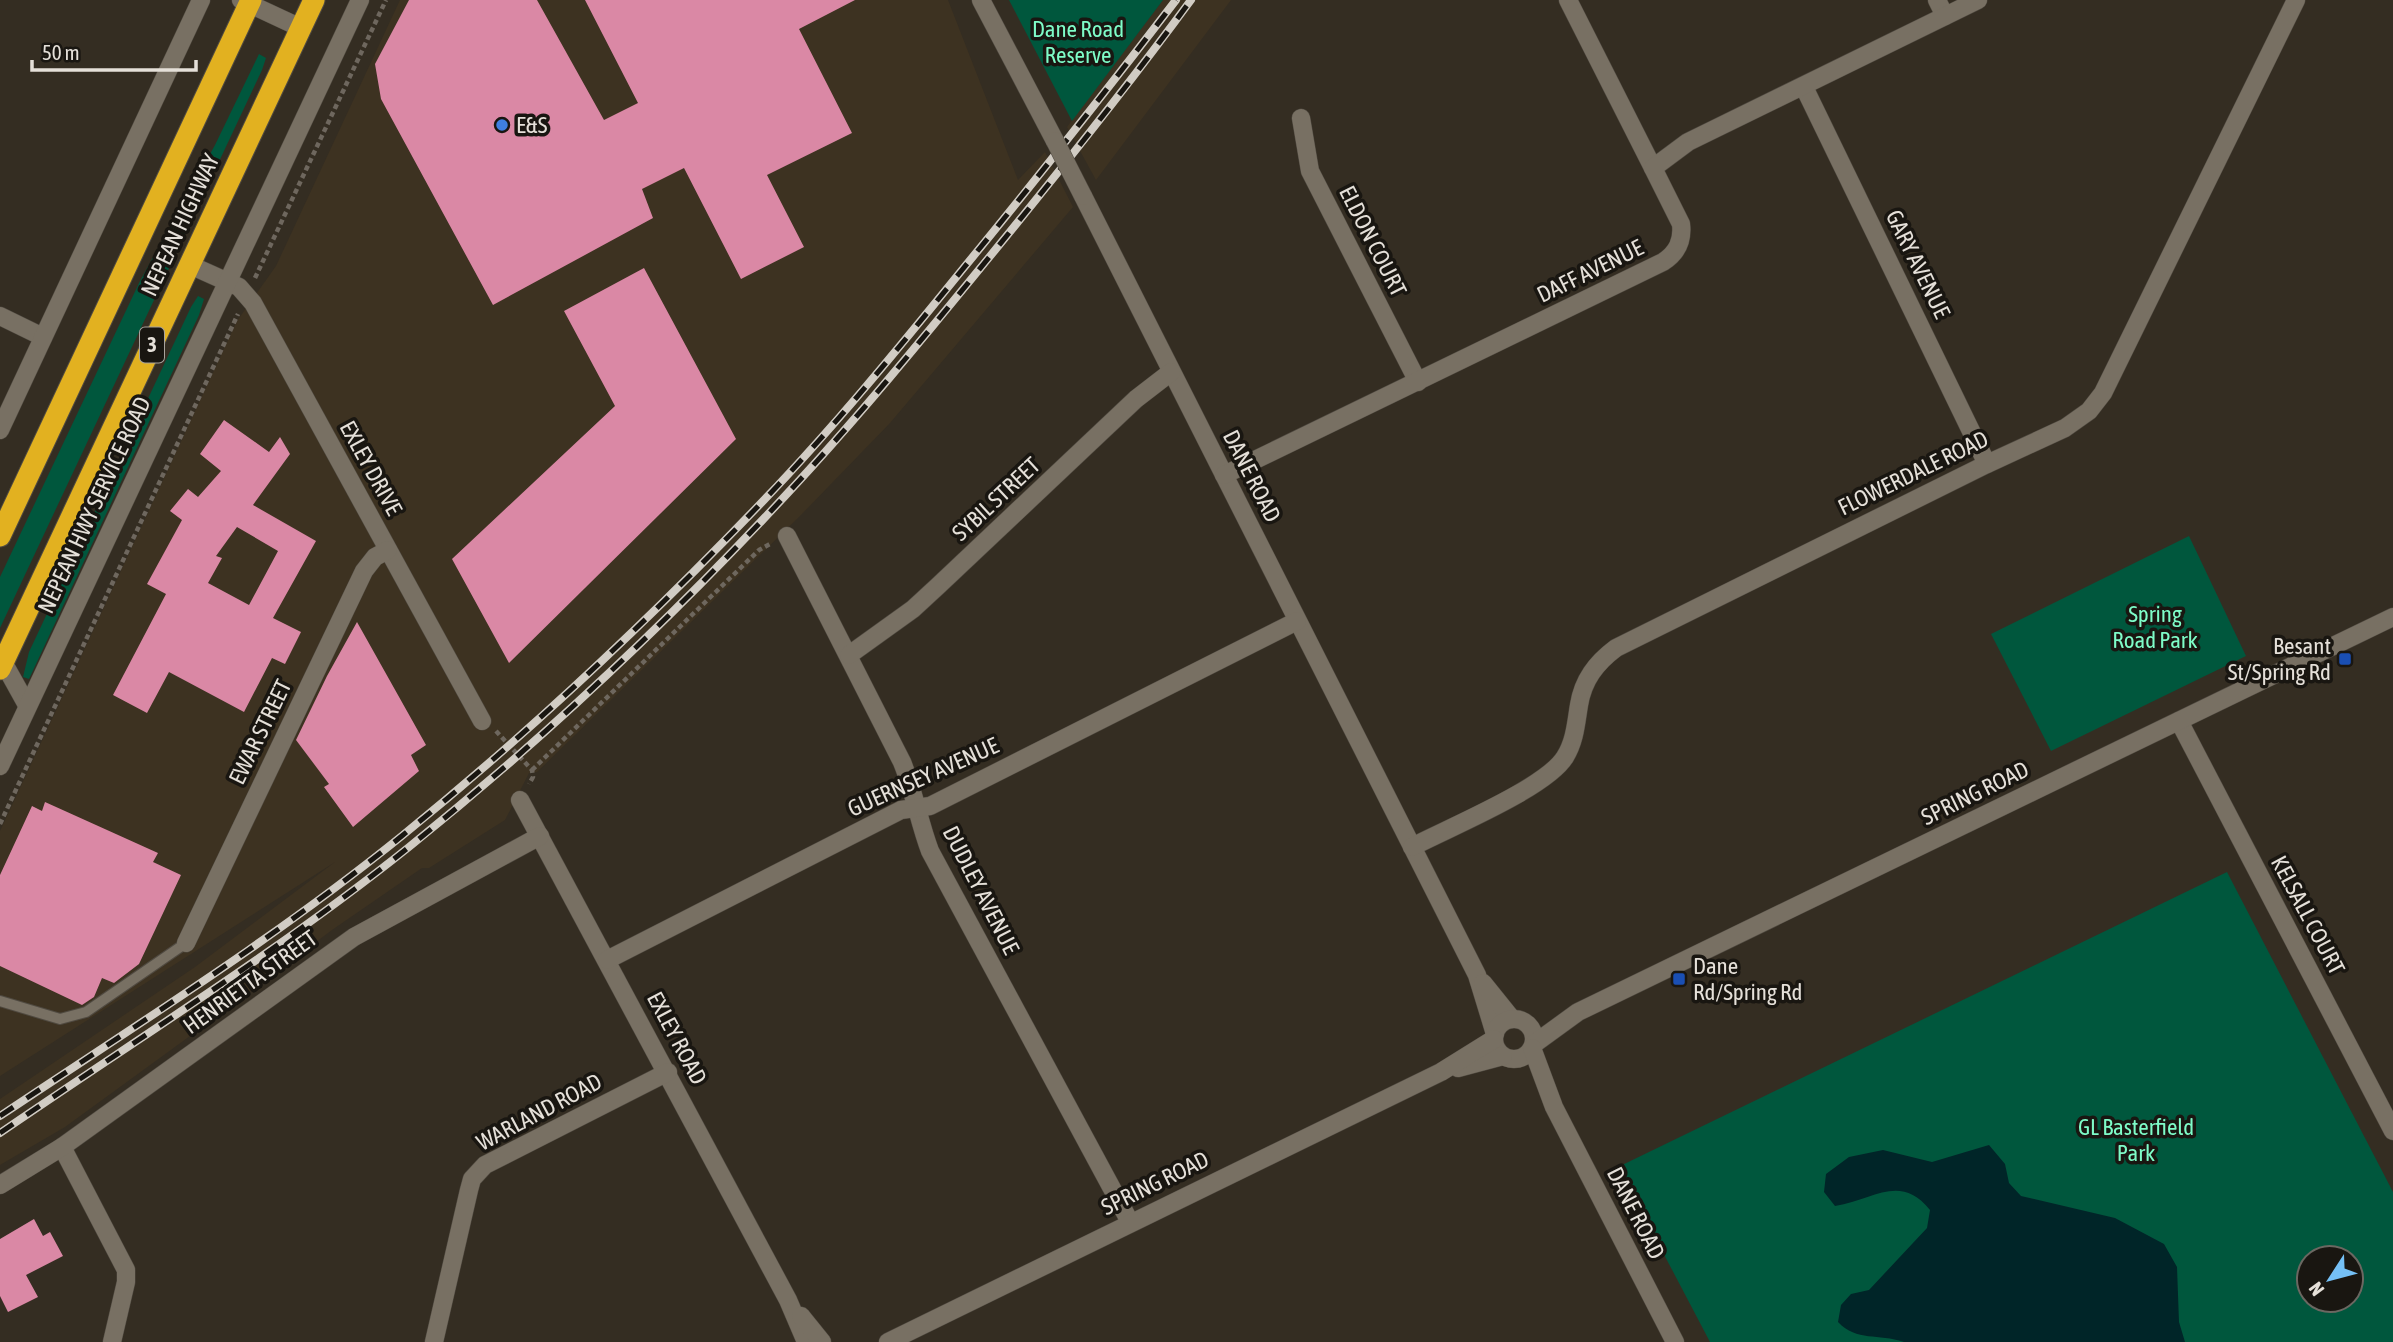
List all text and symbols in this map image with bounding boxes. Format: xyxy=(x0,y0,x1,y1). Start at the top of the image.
park label: Dane Road Reserve xyxy=(1032,16,1124,68)
scale bar xyxy=(32,28,196,72)
text: 50 m xyxy=(42,40,80,64)
place label: E&S xyxy=(516,112,548,138)
marker: E&S xyxy=(494,117,510,133)
street label: NEPEAN HIGHWAY xyxy=(136,149,225,300)
street label: ELDON COURT xyxy=(1334,182,1412,300)
street label: GARY AVENUE xyxy=(1881,206,1955,322)
street label: DAFF AVENUE xyxy=(1533,234,1647,308)
road number: 3 xyxy=(140,328,164,362)
street label: NEPEAN HWY SERVICE ROAD xyxy=(32,393,156,617)
street label: EXLEY DRIVE xyxy=(335,416,408,520)
street label: FLOWERDALE ROAD xyxy=(1834,425,1992,521)
street label: DANE ROAD xyxy=(1218,426,1286,526)
street label: SYBIL STREET xyxy=(947,452,1045,546)
park label: Spring Road Park xyxy=(2112,601,2198,653)
place label: Besant St/Spring Rd xyxy=(2228,633,2331,685)
marker: Besant St/Spring Rd xyxy=(2337,651,2353,667)
street label: EWAR STREET xyxy=(224,676,296,788)
street label: GUERNSEY AVENUE xyxy=(844,732,1003,822)
street label: SPRING ROAD xyxy=(1917,756,2033,830)
street label: DUDLEY AVENUE xyxy=(938,822,1025,959)
street label: KELSALL COURT xyxy=(2266,851,2350,979)
street label: HENRIETTA STREET xyxy=(178,925,322,1039)
place label: Dane Rd/Spring Rd xyxy=(1693,953,1802,1005)
marker: Dane Rd/Spring Rd xyxy=(1671,971,1687,987)
street label: EXLEY ROAD xyxy=(642,987,712,1089)
street label: WARLAND ROAD xyxy=(472,1068,606,1156)
park label: GL Basterfield Park xyxy=(2078,1114,2194,1166)
street label: SPRING ROAD xyxy=(1097,1146,1213,1220)
street label: DANE ROAD xyxy=(1602,1163,1670,1263)
north arrow xyxy=(2295,1244,2365,1314)
text: N xyxy=(2304,1278,2328,1300)

